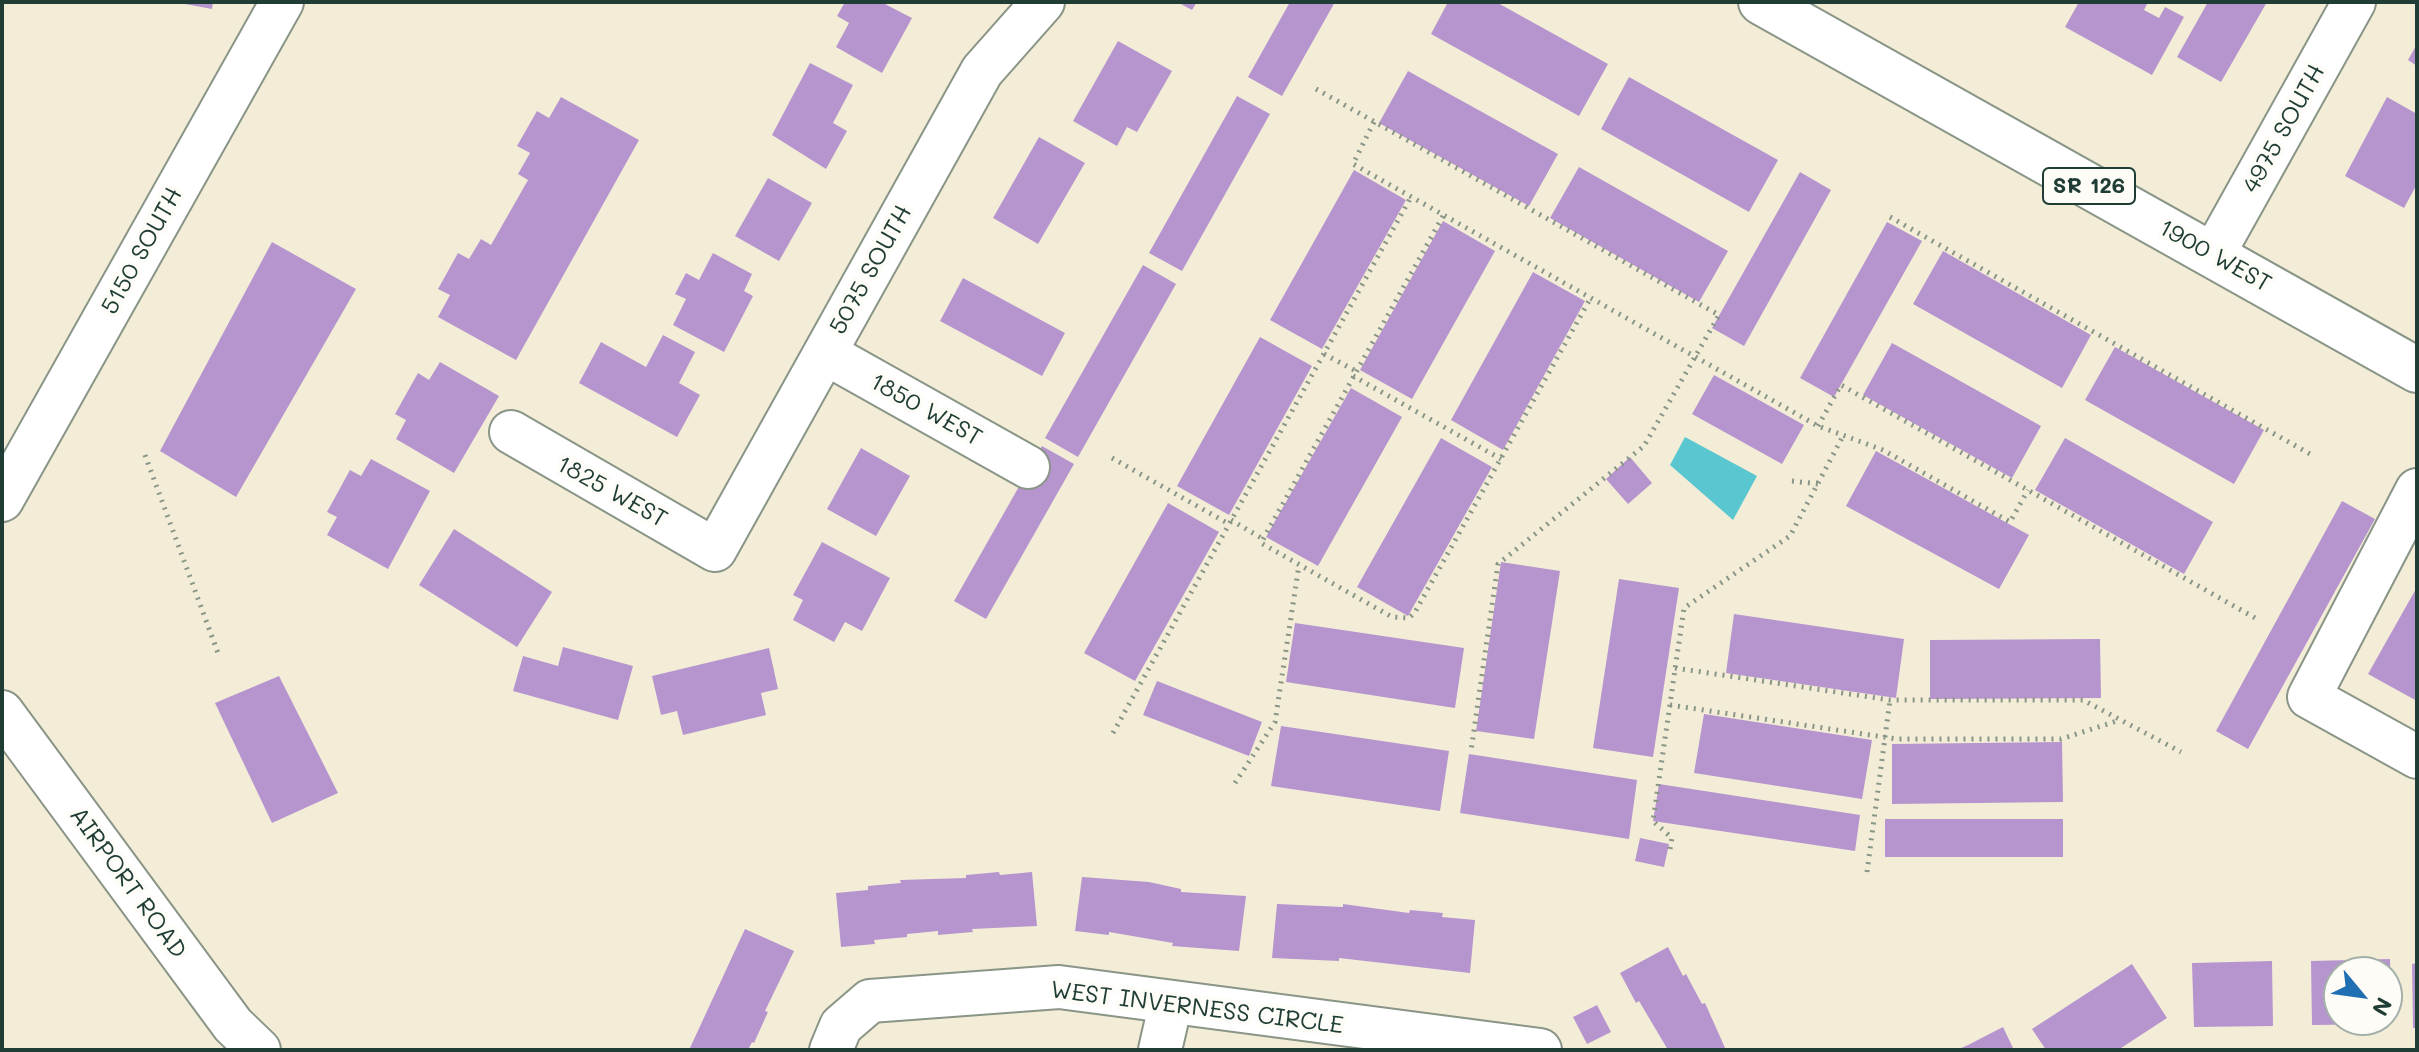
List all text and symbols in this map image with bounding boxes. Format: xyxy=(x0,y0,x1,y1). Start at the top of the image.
street label: 4975 SOUTH xyxy=(2237,60,2331,198)
road number: SR 126 xyxy=(2043,168,2135,204)
street label: 5150 SOUTH xyxy=(95,183,189,319)
street label: 5075 SOUTH xyxy=(824,201,918,339)
street label: 1900 WEST xyxy=(2154,213,2276,299)
street label: 1850 WEST xyxy=(865,367,987,453)
street label: 1825 WEST xyxy=(552,450,672,534)
street label: AIRPORT ROAD xyxy=(63,802,193,964)
north arrow xyxy=(2323,956,2403,1036)
street label: WEST INVERNESS CIRCLE xyxy=(1049,976,1345,1040)
text: N xyxy=(2366,993,2399,1021)

